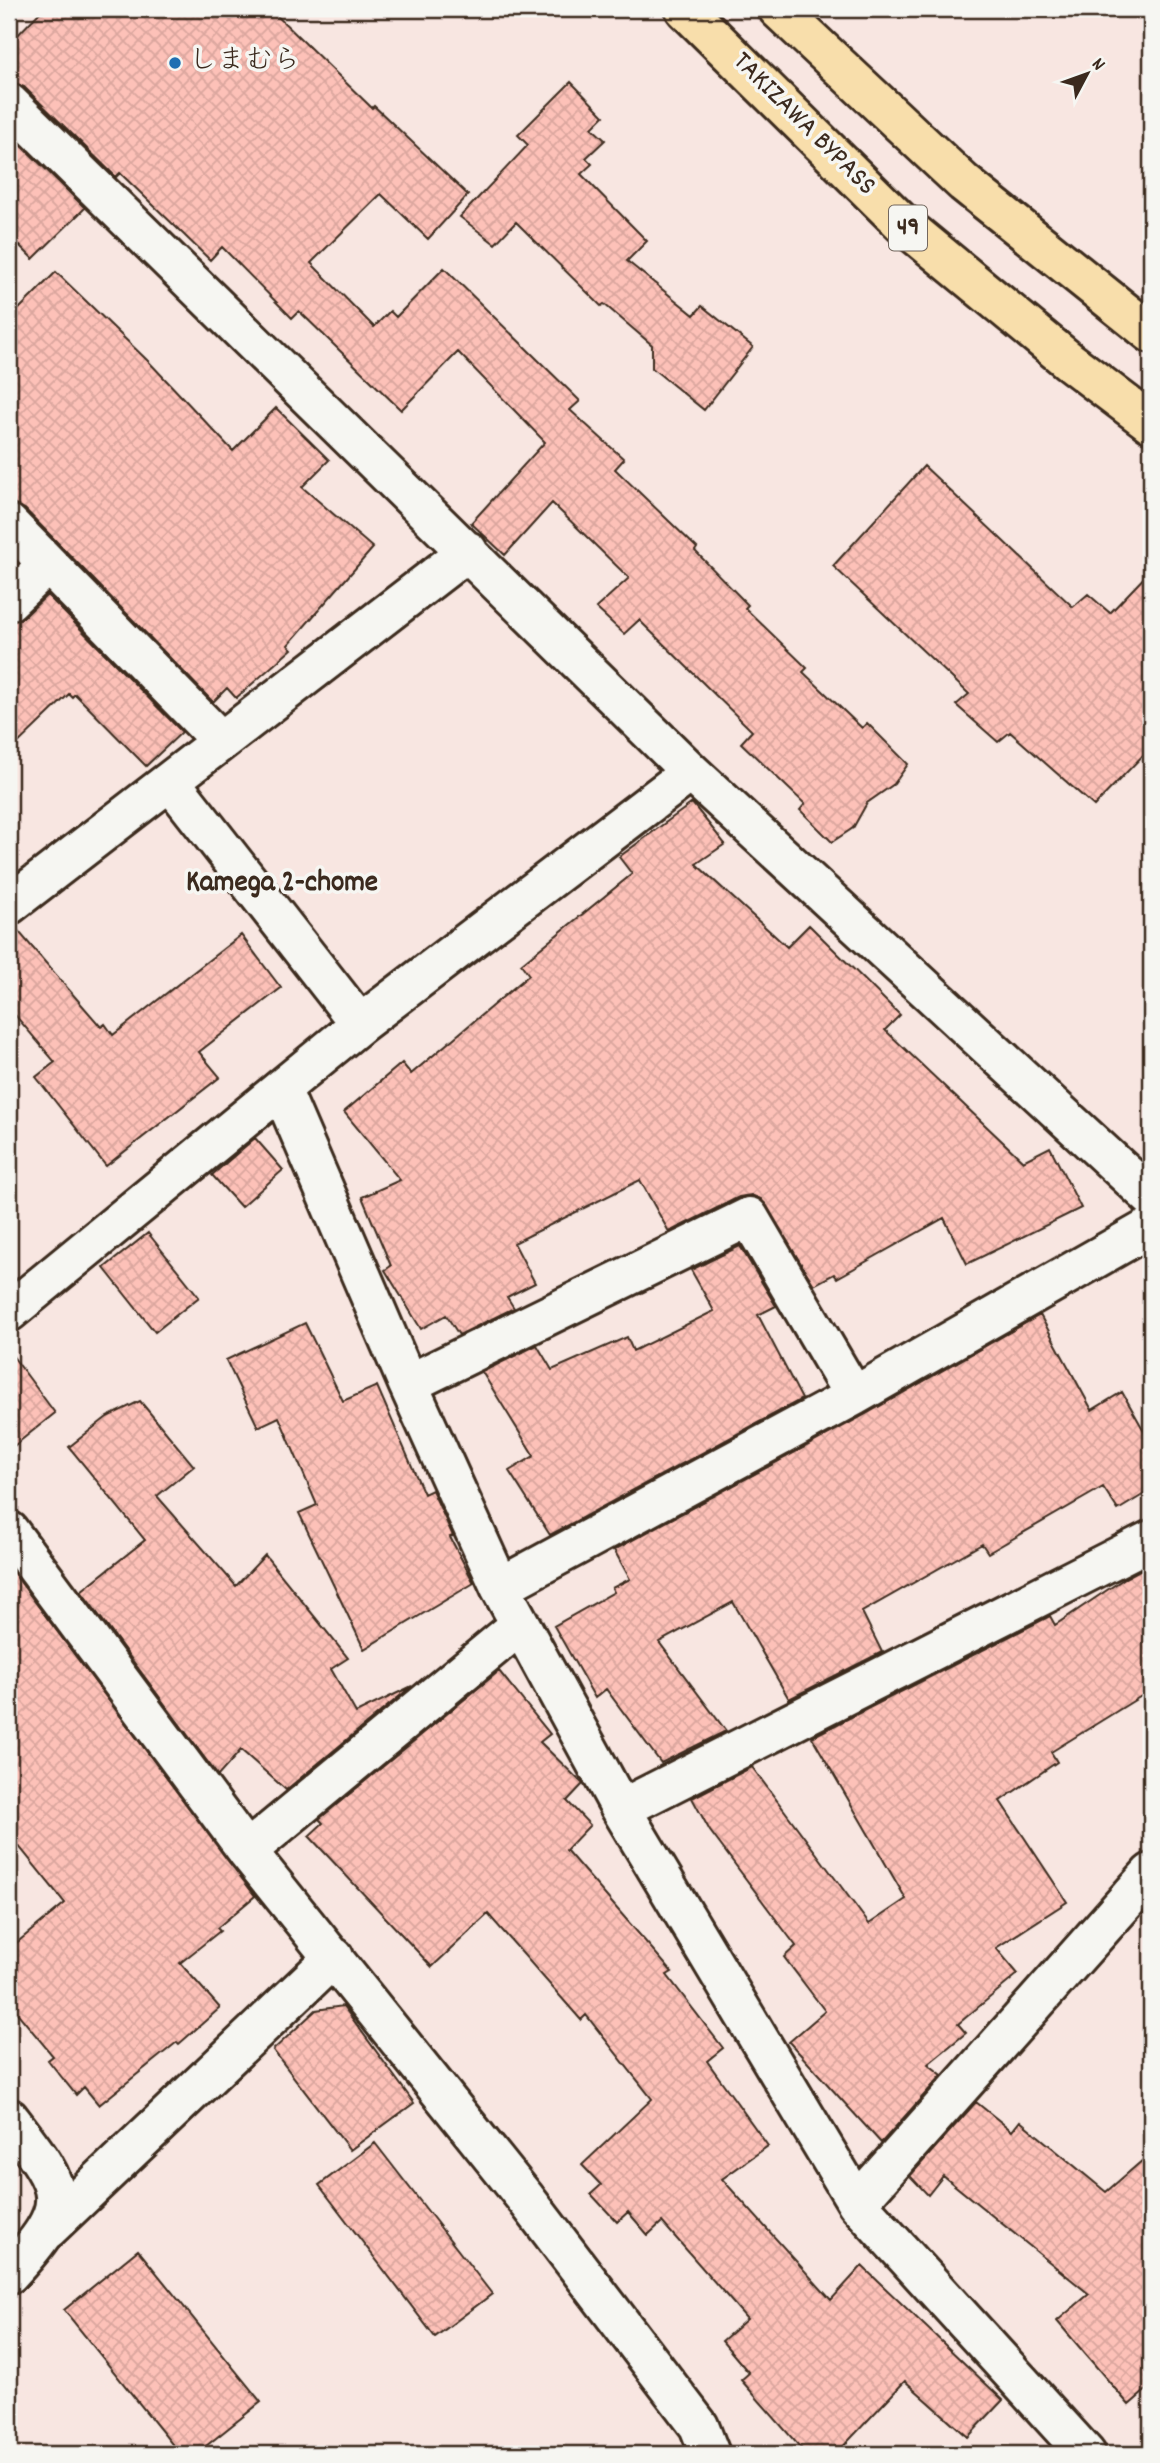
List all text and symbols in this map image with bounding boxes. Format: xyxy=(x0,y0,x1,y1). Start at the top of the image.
north arrow xyxy=(1052,38,1122,108)
place label: しまむら xyxy=(189,43,301,83)
street label: TAKIZAWA BYPASS xyxy=(722,44,884,206)
text: N xyxy=(1084,53,1110,78)
marker: しまむら xyxy=(167,55,183,71)
road number: 49 xyxy=(889,205,927,250)
district label: Kamega 2-chome xyxy=(186,863,378,906)

